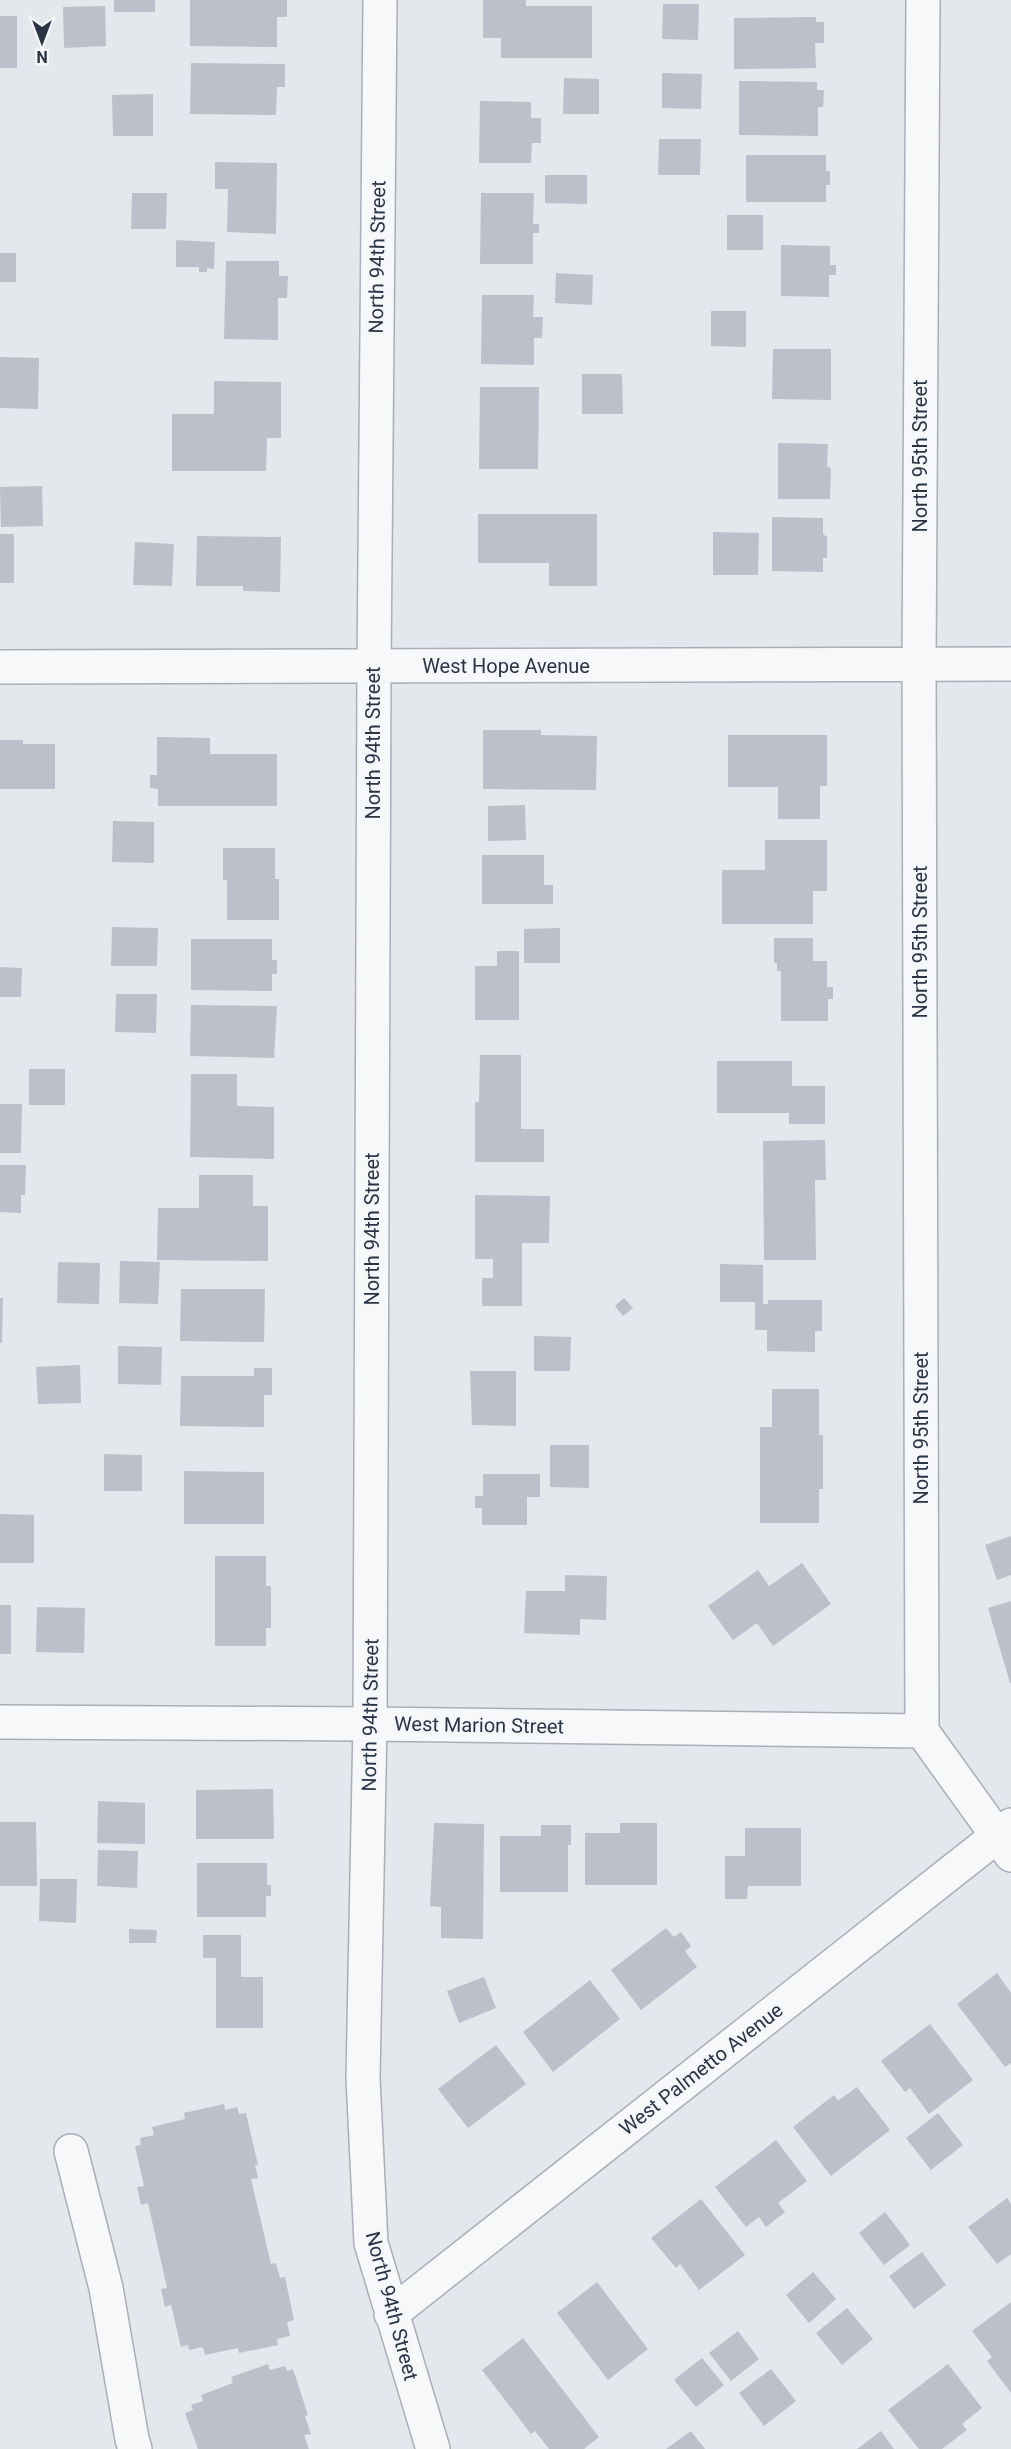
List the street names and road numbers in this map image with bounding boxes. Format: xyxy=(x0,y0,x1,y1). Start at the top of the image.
street label: North 94th Street xyxy=(364,180,390,334)
street label: North 95th Street xyxy=(908,379,932,533)
street label: West Hope Avenue xyxy=(422,654,590,678)
street label: North 94th Street xyxy=(361,666,385,820)
street label: North 95th Street xyxy=(908,865,932,1019)
street label: North 94th Street xyxy=(360,1152,384,1306)
street label: North 95th Street xyxy=(909,1351,933,1505)
street label: North 94th Street xyxy=(357,1638,383,1792)
street label: West Marion Street xyxy=(394,1712,564,1738)
street label: West Palmetto Avenue xyxy=(614,1998,788,2140)
street label: North 94th Street xyxy=(361,2229,423,2383)

